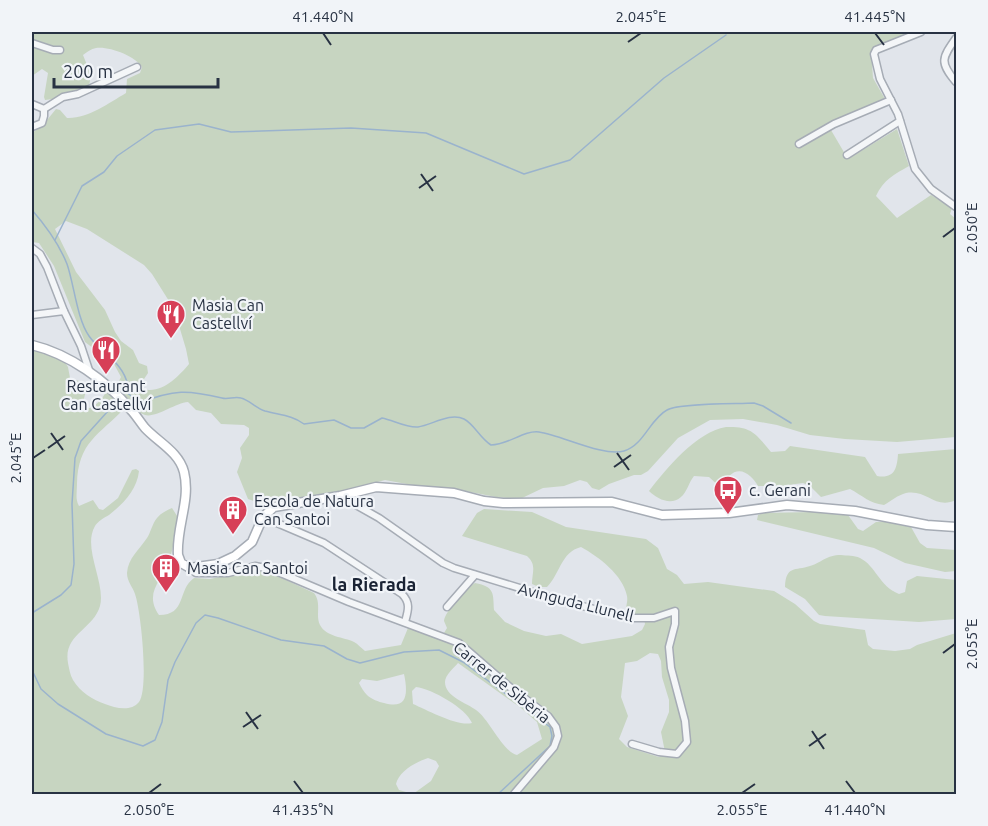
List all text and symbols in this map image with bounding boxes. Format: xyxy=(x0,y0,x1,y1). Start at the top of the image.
text: 41.440°N xyxy=(292,8,354,25)
text: 2.045°E xyxy=(616,8,666,25)
text: 41.445°N xyxy=(844,8,906,25)
scale bar xyxy=(54,51,218,89)
text: 200 m xyxy=(63,61,113,81)
text: 2.050°E xyxy=(963,203,980,253)
place label: Masia Can Castellví xyxy=(192,296,264,332)
restaurant icon: Masia Can Castellví xyxy=(155,298,187,340)
restaurant icon: Restaurant Can Castellví xyxy=(90,334,122,376)
place label: Restaurant Can Castellví xyxy=(61,377,153,413)
text: 2.045°E xyxy=(7,433,24,483)
bus stop icon: c. Gerani xyxy=(712,474,744,516)
place label: c. Gerani xyxy=(749,481,811,499)
place label: Escola de Natura Can Santoi xyxy=(254,492,374,528)
building icon: Escola de Natura Can Santoi xyxy=(217,494,249,536)
building icon: Masia Can Santoi xyxy=(150,552,182,594)
place label: Masia Can Santoi xyxy=(187,559,308,577)
district label: la Rierada xyxy=(332,574,416,594)
street label: Avinguda Llunell xyxy=(516,579,636,625)
text: 2.055°E xyxy=(963,619,980,669)
street label: Carrer de Sibèria xyxy=(450,637,554,727)
text: 2.050°E xyxy=(124,801,174,818)
text: 41.435°N xyxy=(272,801,334,818)
text: 2.055°E xyxy=(717,801,767,818)
text: 41.440°N xyxy=(824,801,886,818)

